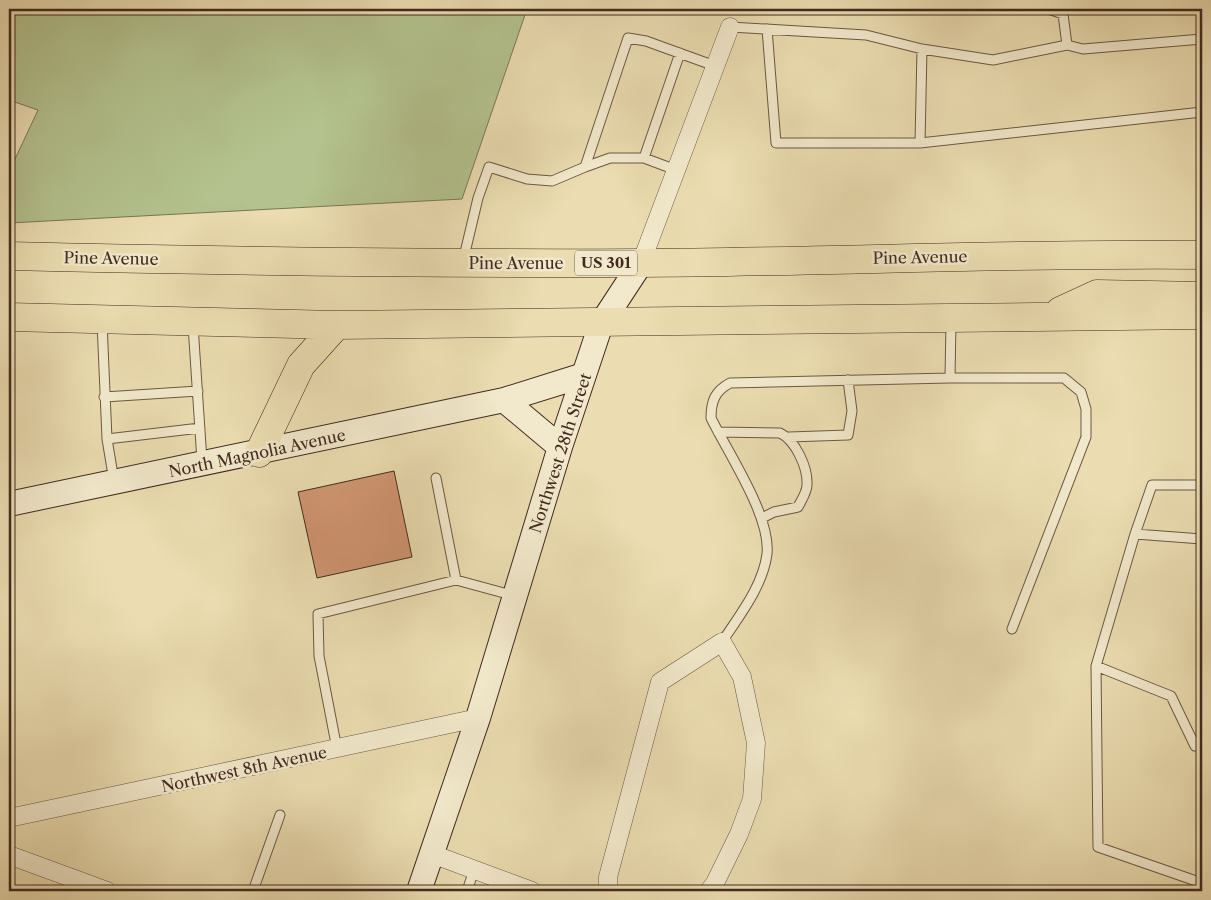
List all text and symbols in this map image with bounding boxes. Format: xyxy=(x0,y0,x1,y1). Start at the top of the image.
street label: Pine Avenue xyxy=(872,246,968,268)
street label: Pine Avenue xyxy=(63,247,159,269)
road number: US 301 xyxy=(575,250,637,276)
street label: Pine Avenue xyxy=(469,253,563,273)
street label: Northwest 28th Street xyxy=(525,370,595,536)
street label: North Magnolia Avenue xyxy=(167,424,347,482)
street label: Northwest 8th Avenue xyxy=(159,742,329,796)

